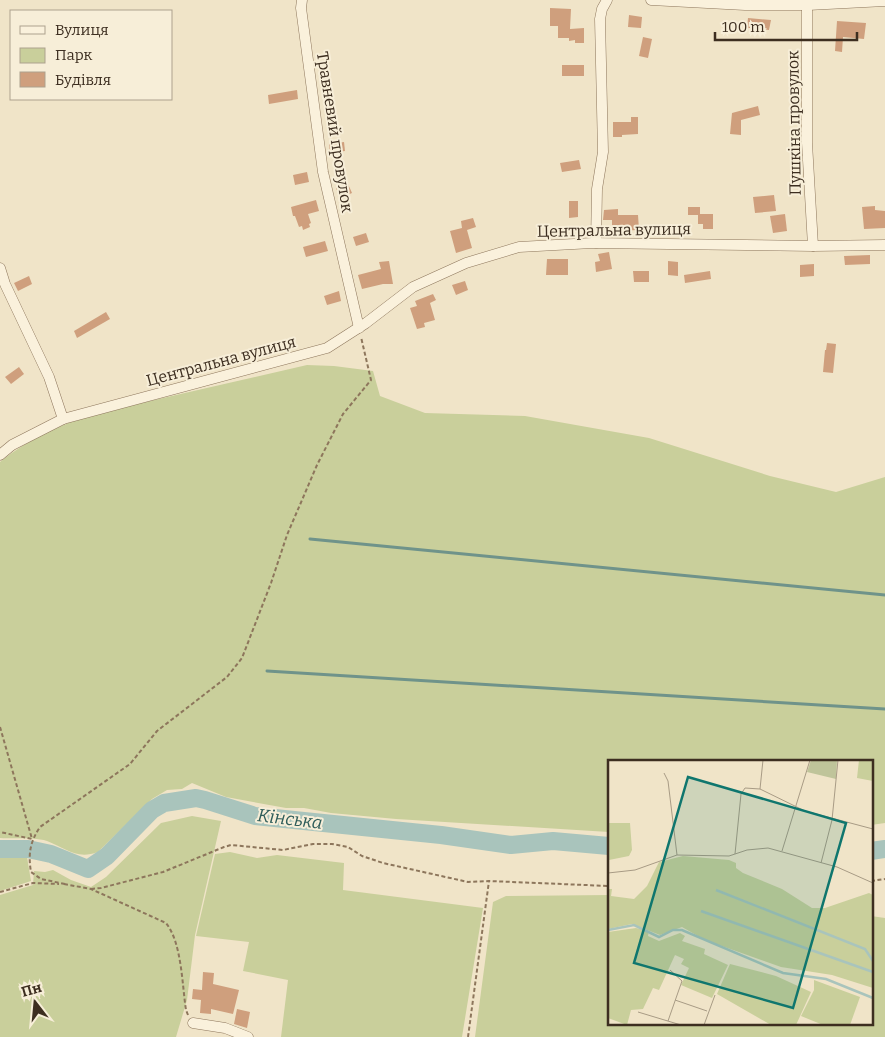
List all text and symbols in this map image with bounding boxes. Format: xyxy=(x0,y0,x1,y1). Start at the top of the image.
legend xyxy=(10,10,172,100)
scale bar xyxy=(715,10,858,42)
text: 100 m xyxy=(722,18,765,36)
text: Вулиця xyxy=(55,21,109,39)
text: Парк xyxy=(55,46,93,64)
street label: Травневий провулок xyxy=(313,50,357,214)
street label: Пушкіна провулок xyxy=(783,50,805,196)
text: Будівля xyxy=(55,71,111,89)
street label: Центральна вулиця xyxy=(537,219,691,241)
street label: Центральна вулиця xyxy=(144,332,298,390)
inset map xyxy=(608,760,872,1024)
water label: Кінська xyxy=(256,804,324,834)
north arrow xyxy=(10,977,60,1027)
text: Пн xyxy=(19,979,44,1001)

